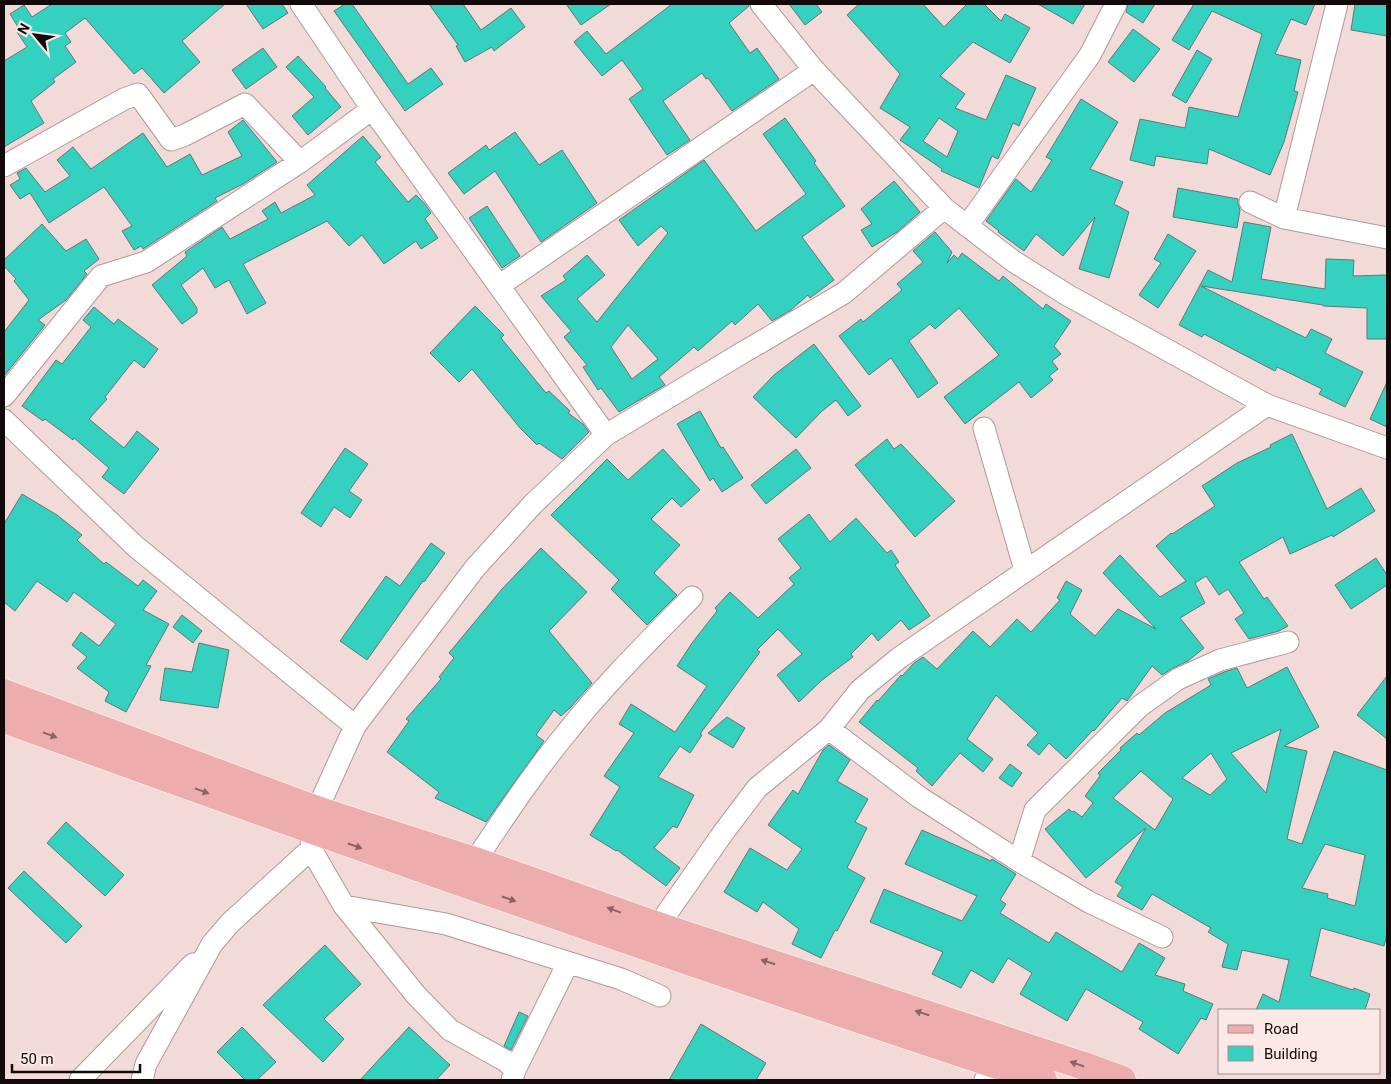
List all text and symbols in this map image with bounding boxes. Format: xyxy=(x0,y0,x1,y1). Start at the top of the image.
north arrow xyxy=(10,10,60,60)
text: N xyxy=(14,20,33,37)
one-way arrow xyxy=(42,732,57,739)
one-way arrow xyxy=(195,788,210,795)
one-way arrow xyxy=(348,842,363,850)
one-way arrow xyxy=(502,895,517,903)
one-way arrow xyxy=(606,906,621,914)
one-way arrow xyxy=(760,958,775,966)
one-way arrow xyxy=(915,1008,930,1016)
legend xyxy=(1218,1009,1381,1074)
text: Road xyxy=(1264,1020,1298,1038)
scale bar xyxy=(12,1042,140,1074)
text: Building xyxy=(1264,1045,1318,1063)
text: 50 m xyxy=(20,1050,54,1068)
one-way arrow xyxy=(1069,1059,1084,1067)

